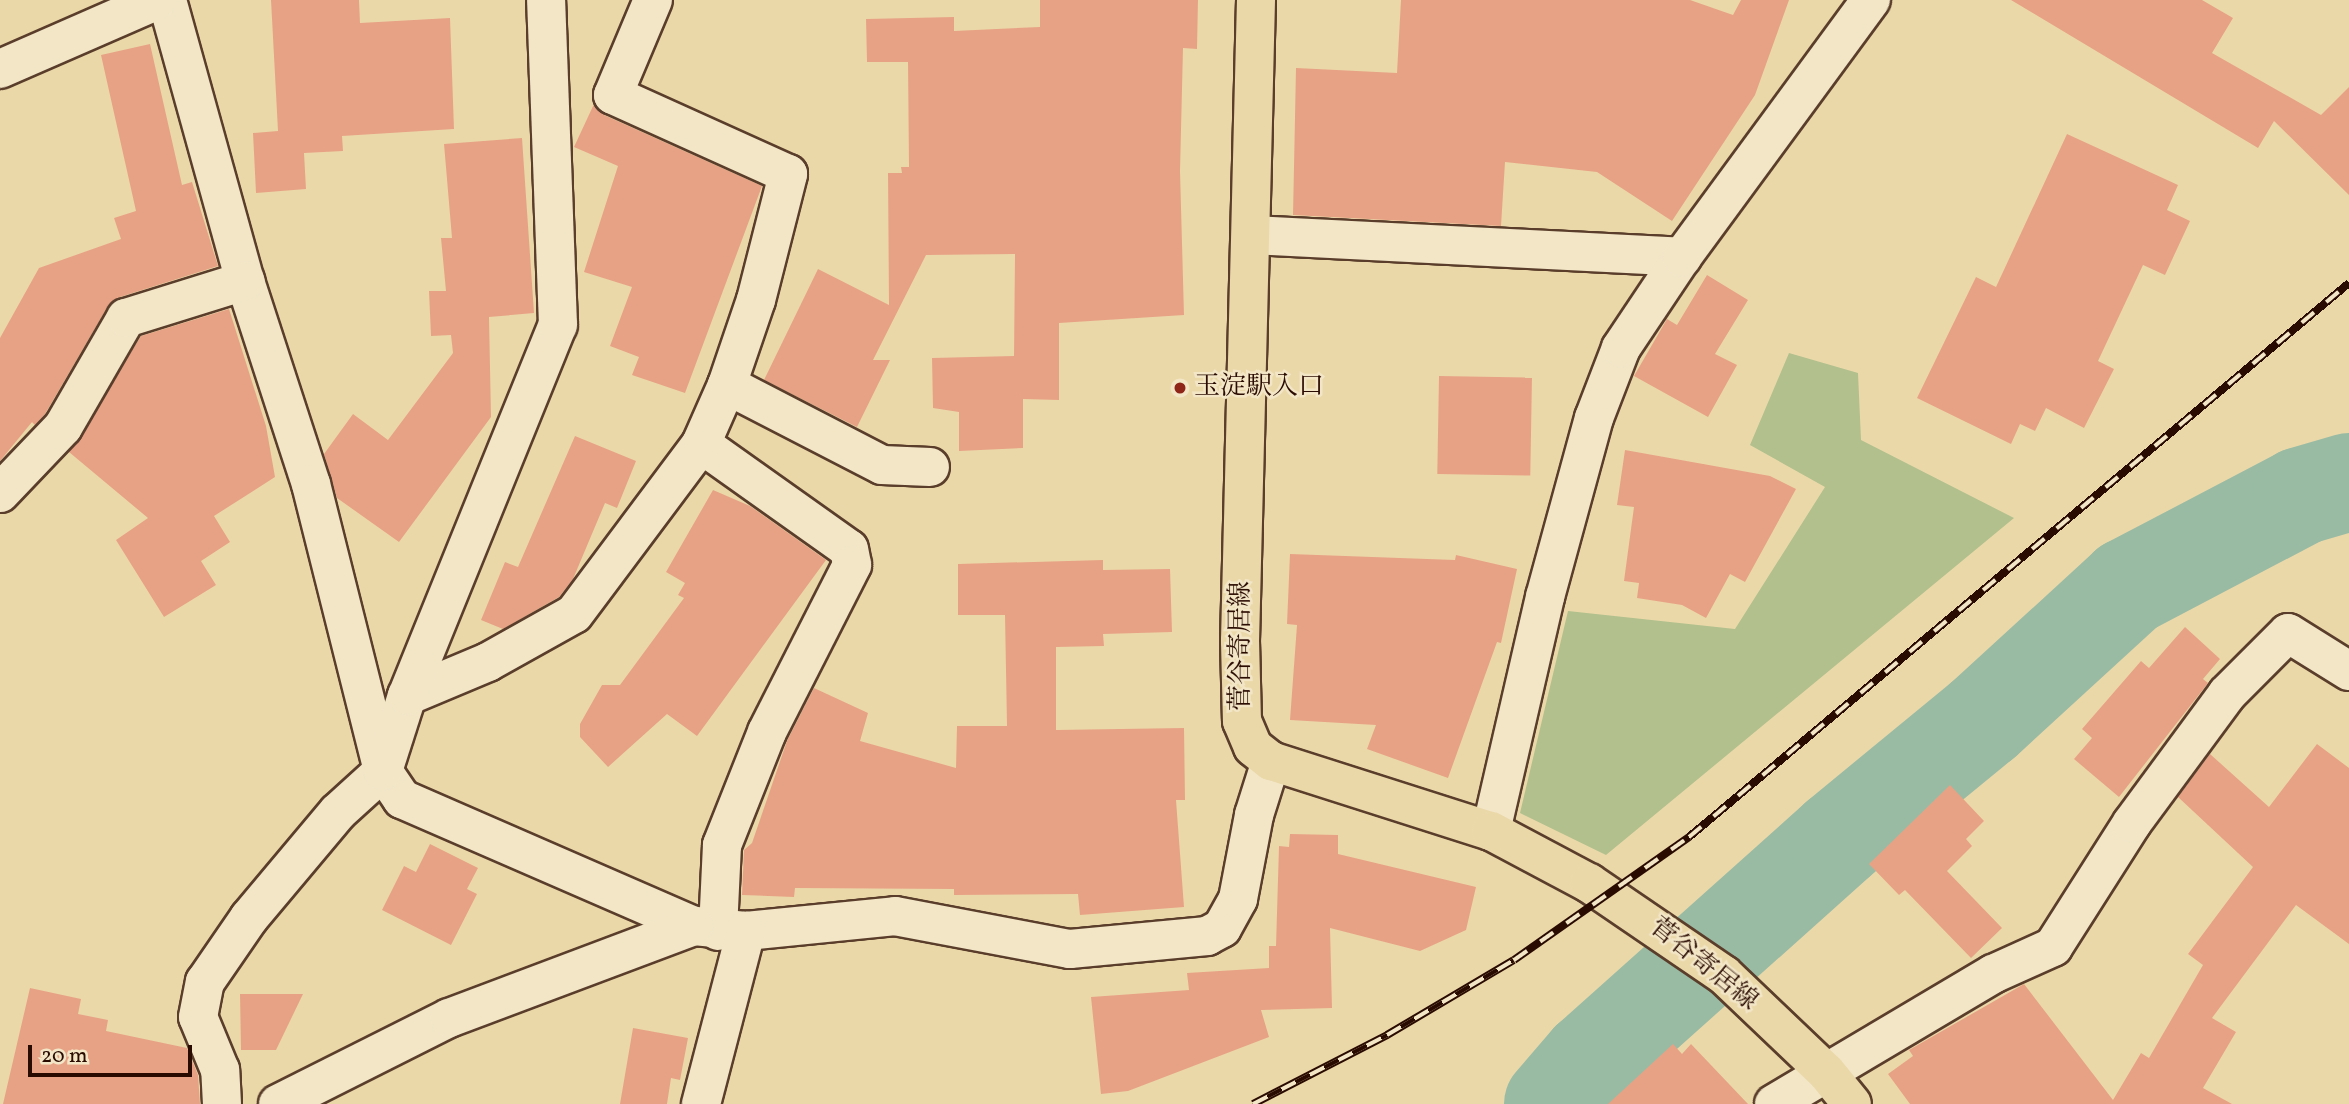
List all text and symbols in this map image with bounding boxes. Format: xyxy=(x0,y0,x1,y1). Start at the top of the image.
place label: 玉淀駅入口 xyxy=(1194,372,1324,404)
marker: 玉淀駅入口 xyxy=(1172,380,1188,396)
street label: 菅谷寄居線 xyxy=(1226,581,1258,711)
street label: 菅谷寄居線 xyxy=(1643,912,1763,1018)
scale bar xyxy=(32,1030,196,1074)
text: 20 m xyxy=(41,1042,87,1071)

